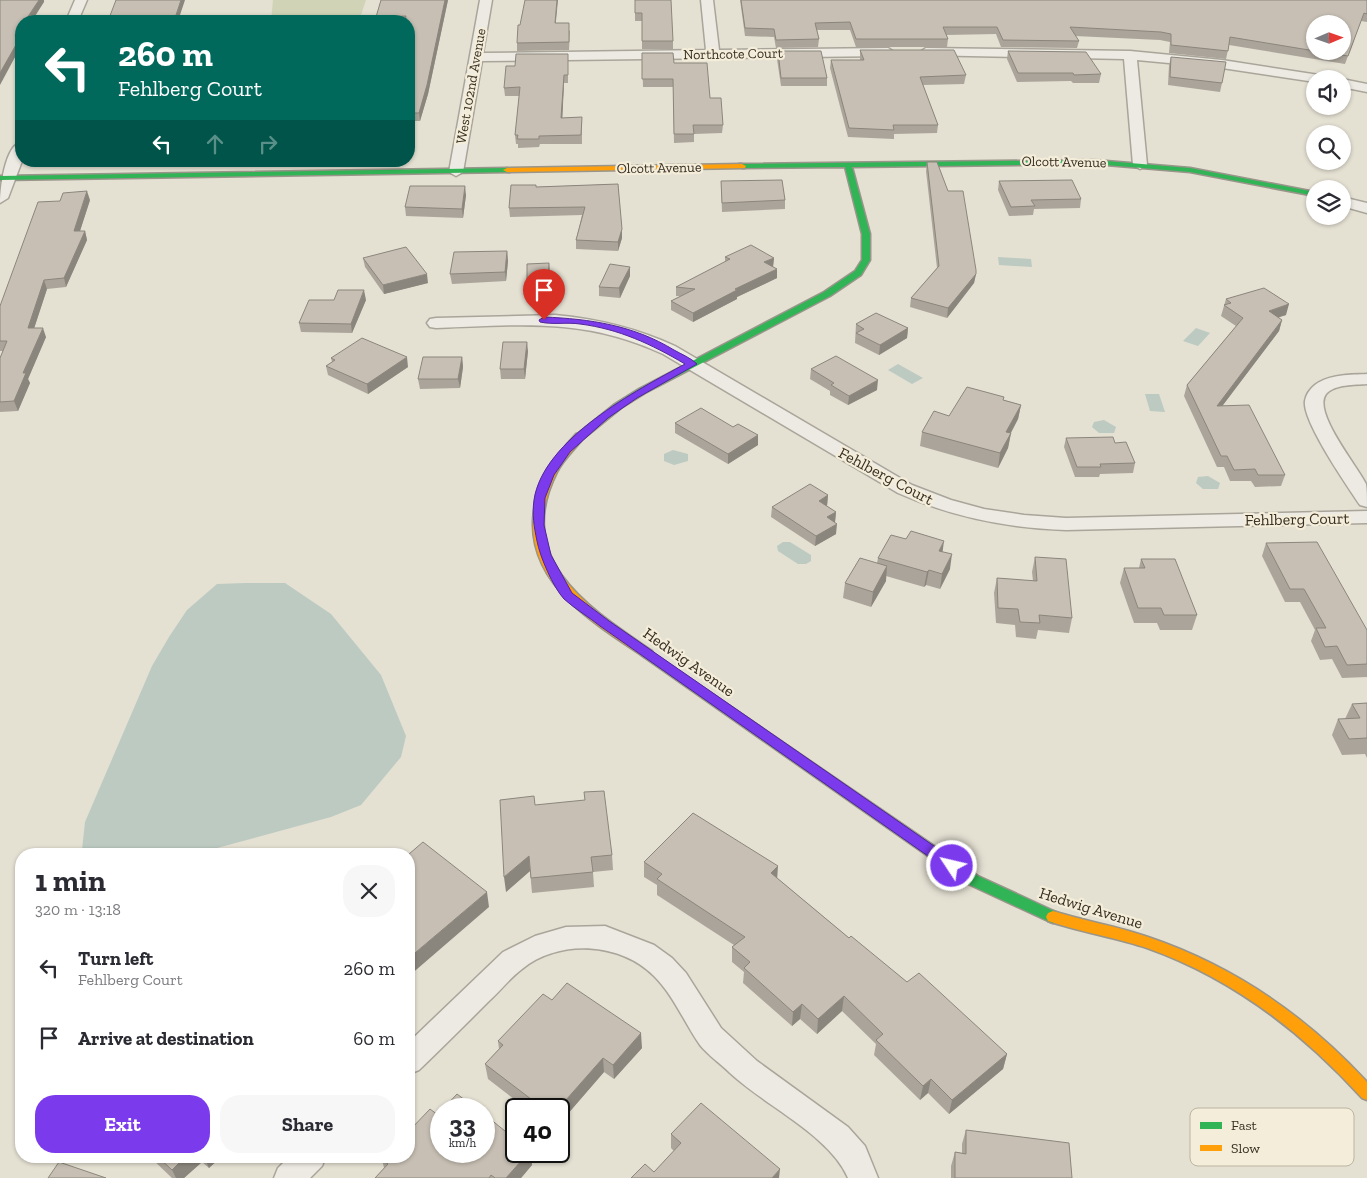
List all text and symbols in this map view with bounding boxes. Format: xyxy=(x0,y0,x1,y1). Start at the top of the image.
north arrow xyxy=(1306,15,1351,60)
map controls xyxy=(1306,15,1351,225)
street label: West 102nd Avenue xyxy=(452,27,490,145)
text: 260 m xyxy=(118,33,213,75)
icon: left xyxy=(35,35,100,100)
street label: Northcote Court xyxy=(683,45,784,63)
button: sound xyxy=(1306,70,1351,115)
text: Fehlberg Court xyxy=(118,75,262,102)
button: search xyxy=(1306,125,1351,170)
icon: left xyxy=(148,130,176,158)
icon: ahead xyxy=(201,130,229,158)
icon: right xyxy=(254,130,282,158)
street label: Olcott Avenue xyxy=(1021,153,1107,171)
street label: Olcott Avenue xyxy=(616,159,702,177)
button: layers xyxy=(1306,180,1351,225)
pin xyxy=(523,269,565,320)
icon: arrive xyxy=(530,276,558,304)
street label: Fehlberg Court xyxy=(835,443,937,509)
street label: Fehlberg Court xyxy=(1244,509,1350,529)
street label: Hedwig Avenue xyxy=(640,623,738,701)
position arrow xyxy=(925,839,977,891)
text: 1 min xyxy=(35,863,106,899)
button: close xyxy=(343,865,395,917)
street label: Hedwig Avenue xyxy=(1037,883,1145,933)
text: 320 m · 13:18 xyxy=(35,900,121,919)
text: Turn left xyxy=(78,947,153,970)
icon: left xyxy=(35,954,63,982)
text: 260 m xyxy=(343,957,395,980)
text: Fehlberg Court xyxy=(78,970,183,989)
icon: arrive xyxy=(35,1024,63,1052)
text: Arrive at destination xyxy=(78,1027,254,1050)
text: 60 m xyxy=(353,1027,395,1050)
button: Exit xyxy=(35,1095,210,1153)
button: Share xyxy=(220,1095,395,1153)
speed limit sign: 40 xyxy=(505,1098,570,1163)
legend xyxy=(1190,1108,1354,1166)
text: 33 xyxy=(449,1109,476,1139)
text: Fast xyxy=(1231,1117,1258,1134)
text: km/h xyxy=(449,1136,476,1150)
text: Slow xyxy=(1231,1140,1260,1157)

